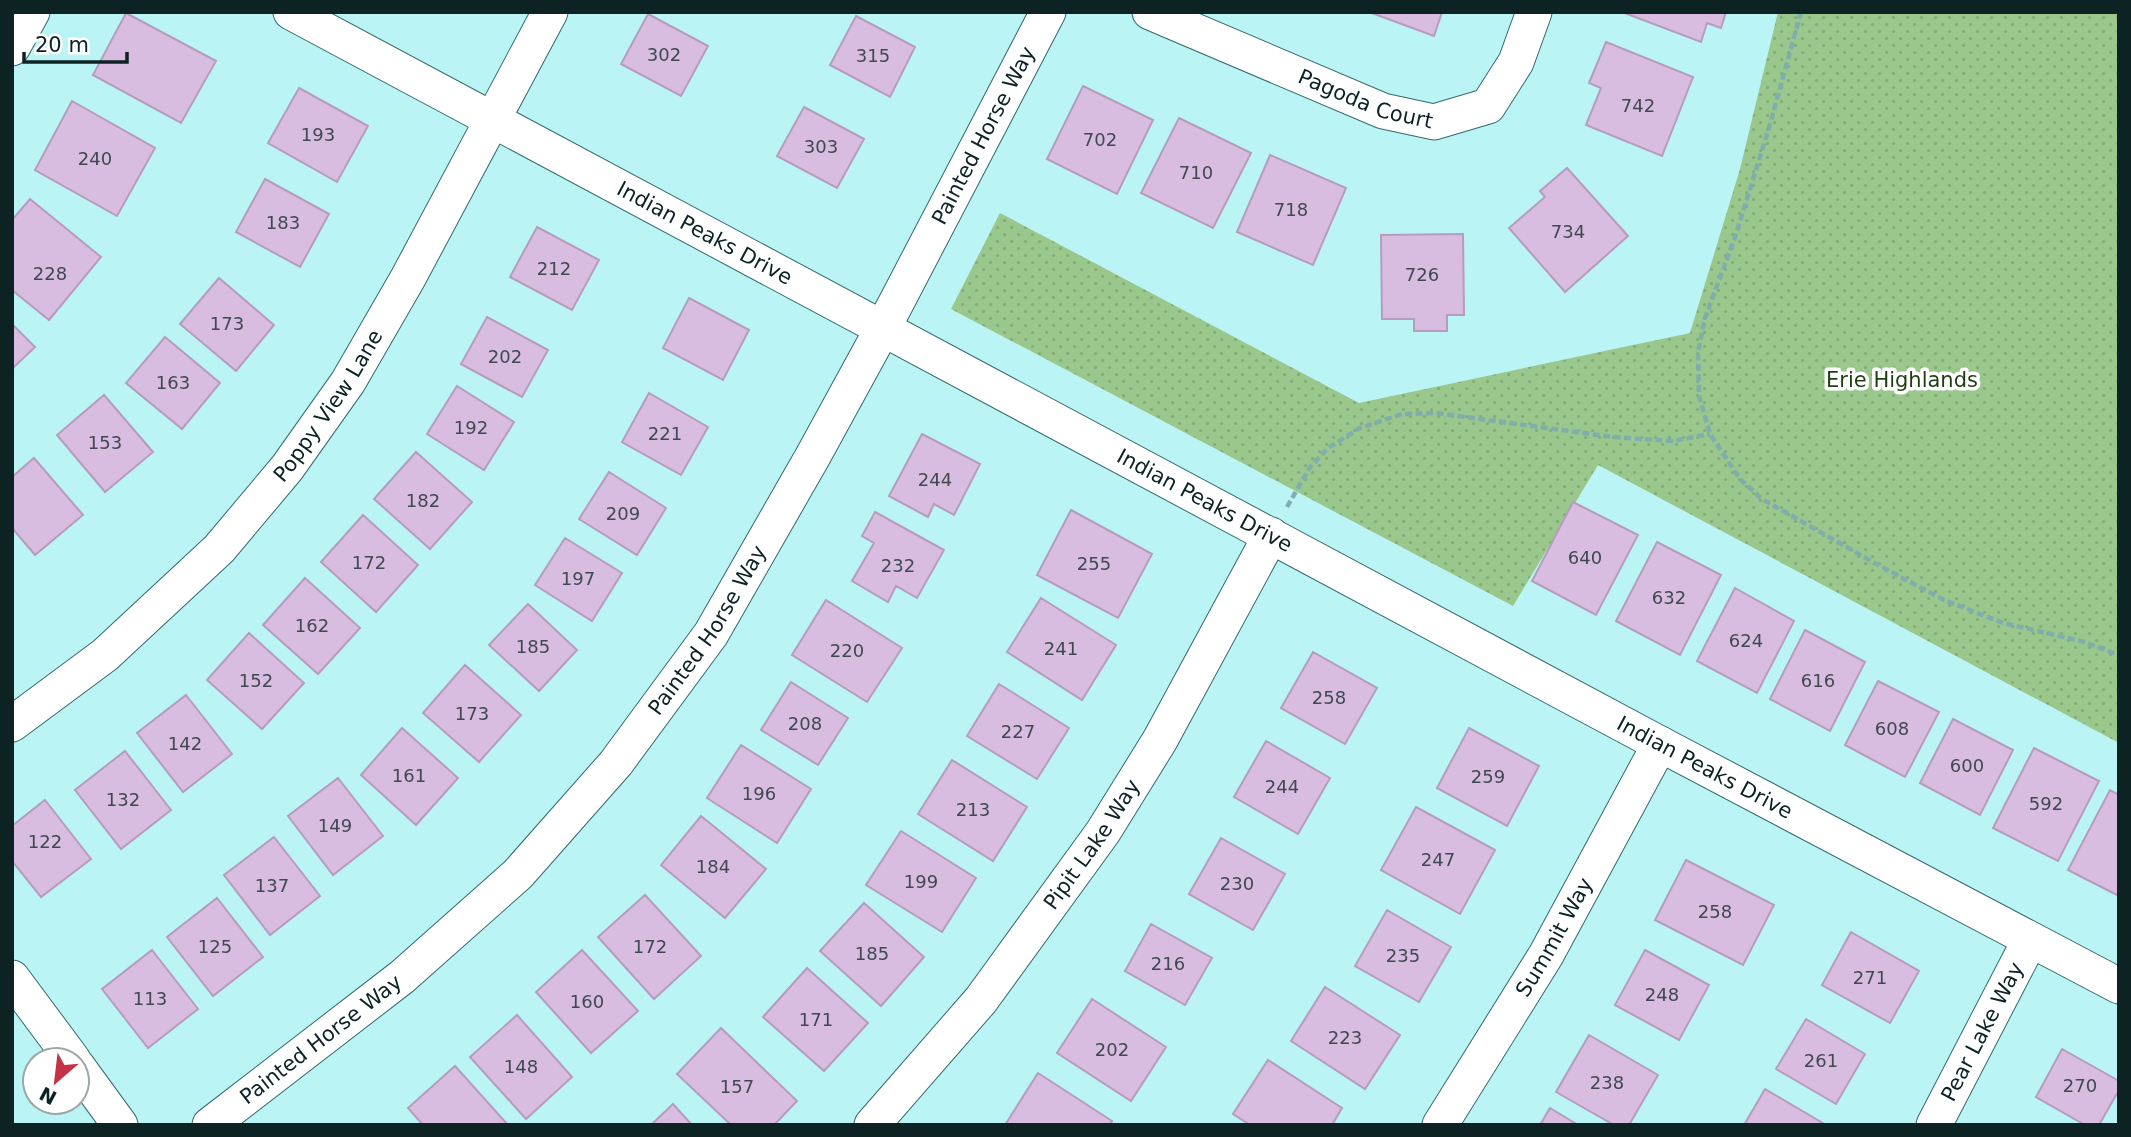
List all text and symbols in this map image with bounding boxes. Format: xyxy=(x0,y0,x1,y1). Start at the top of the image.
scale bar xyxy=(24,21,128,65)
text: 20 m xyxy=(35,33,89,57)
street label: Painted Horse Way xyxy=(927,42,1040,229)
house number: 302 xyxy=(647,44,681,65)
house number: 315 xyxy=(856,45,890,66)
street label: Pagoda Court xyxy=(1295,64,1435,133)
house number: 742 xyxy=(1621,95,1655,116)
house number: 193 xyxy=(301,124,335,145)
house number: 702 xyxy=(1083,129,1117,150)
house number: 303 xyxy=(804,136,838,157)
house number: 240 xyxy=(78,148,112,169)
house number: 710 xyxy=(1179,162,1213,183)
street label: Indian Peaks Drive xyxy=(613,177,796,290)
house number: 718 xyxy=(1274,199,1308,220)
house number: 183 xyxy=(266,212,300,233)
house number: 734 xyxy=(1551,221,1585,242)
house number: 212 xyxy=(537,258,571,279)
house number: 228 xyxy=(33,263,67,284)
house number: 726 xyxy=(1405,264,1439,285)
house number: 173 xyxy=(210,313,244,334)
street label: Poppy View Lane xyxy=(269,325,388,487)
house number: 202 xyxy=(488,346,522,367)
park label: Erie Highlands xyxy=(1826,368,1978,392)
house number: 163 xyxy=(156,372,190,393)
house number: 192 xyxy=(454,417,488,438)
house number: 221 xyxy=(648,423,682,444)
house number: 153 xyxy=(88,432,122,453)
street label: Indian Peaks Drive xyxy=(1113,444,1296,557)
house number: 244 xyxy=(918,469,952,490)
house number: 182 xyxy=(406,490,440,511)
house number: 209 xyxy=(606,503,640,524)
street label: Painted Horse Way xyxy=(643,541,771,720)
house number: 640 xyxy=(1568,547,1602,568)
house number: 172 xyxy=(352,552,386,573)
house number: 255 xyxy=(1077,553,1111,574)
house number: 232 xyxy=(881,555,915,576)
house number: 197 xyxy=(561,568,595,589)
house number: 632 xyxy=(1652,587,1686,608)
house number: 162 xyxy=(295,615,329,636)
house number: 624 xyxy=(1729,630,1763,651)
house number: 185 xyxy=(516,636,550,657)
house number: 241 xyxy=(1044,638,1078,659)
house number: 220 xyxy=(830,640,864,661)
house number: 152 xyxy=(239,670,273,691)
house number: 616 xyxy=(1801,670,1835,691)
house number: 258 xyxy=(1312,687,1346,708)
house number: 173 xyxy=(455,703,489,724)
street label: Indian Peaks Drive xyxy=(1613,711,1797,824)
house number: 208 xyxy=(788,713,822,734)
house number: 608 xyxy=(1875,718,1909,739)
house number: 227 xyxy=(1001,721,1035,742)
house number: 142 xyxy=(168,733,202,754)
house number: 600 xyxy=(1950,755,1984,776)
house number: 161 xyxy=(392,765,426,786)
house number: 259 xyxy=(1471,766,1505,787)
street label: Pipit Lake Way xyxy=(1039,775,1145,914)
house number: 244 xyxy=(1265,776,1299,797)
house number: 196 xyxy=(742,783,776,804)
house number: 132 xyxy=(106,789,140,810)
house number: 592 xyxy=(2029,793,2063,814)
house number: 213 xyxy=(956,799,990,820)
house number: 149 xyxy=(318,815,352,836)
house number: 122 xyxy=(28,831,62,852)
house number: 247 xyxy=(1421,849,1455,870)
house number: 184 xyxy=(696,856,730,877)
house number: 199 xyxy=(904,871,938,892)
house number: 230 xyxy=(1220,873,1254,894)
street label: Summit Way xyxy=(1511,873,1598,1001)
house number: 137 xyxy=(255,875,289,896)
house number: 258 xyxy=(1698,901,1732,922)
house number: 125 xyxy=(198,936,232,957)
house number: 172 xyxy=(633,936,667,957)
house number: 185 xyxy=(855,943,889,964)
house number: 235 xyxy=(1386,945,1420,966)
house number: 216 xyxy=(1151,953,1185,974)
street label: Pear Lake Way xyxy=(1936,958,2028,1105)
house number: 271 xyxy=(1853,967,1887,988)
street label: Painted Horse Way xyxy=(235,970,406,1109)
house number: 248 xyxy=(1645,984,1679,1005)
house number: 113 xyxy=(133,988,167,1009)
house number: 160 xyxy=(570,991,604,1012)
house number: 171 xyxy=(799,1009,833,1030)
house number: 223 xyxy=(1328,1027,1362,1048)
house number: 202 xyxy=(1095,1039,1129,1060)
north arrow xyxy=(21,1046,91,1116)
house number: 261 xyxy=(1804,1050,1838,1071)
house number: 148 xyxy=(504,1056,538,1077)
house number: 238 xyxy=(1590,1072,1624,1093)
house number: 270 xyxy=(2063,1075,2097,1096)
house number: 157 xyxy=(720,1076,754,1097)
text: N xyxy=(36,1083,60,1109)

